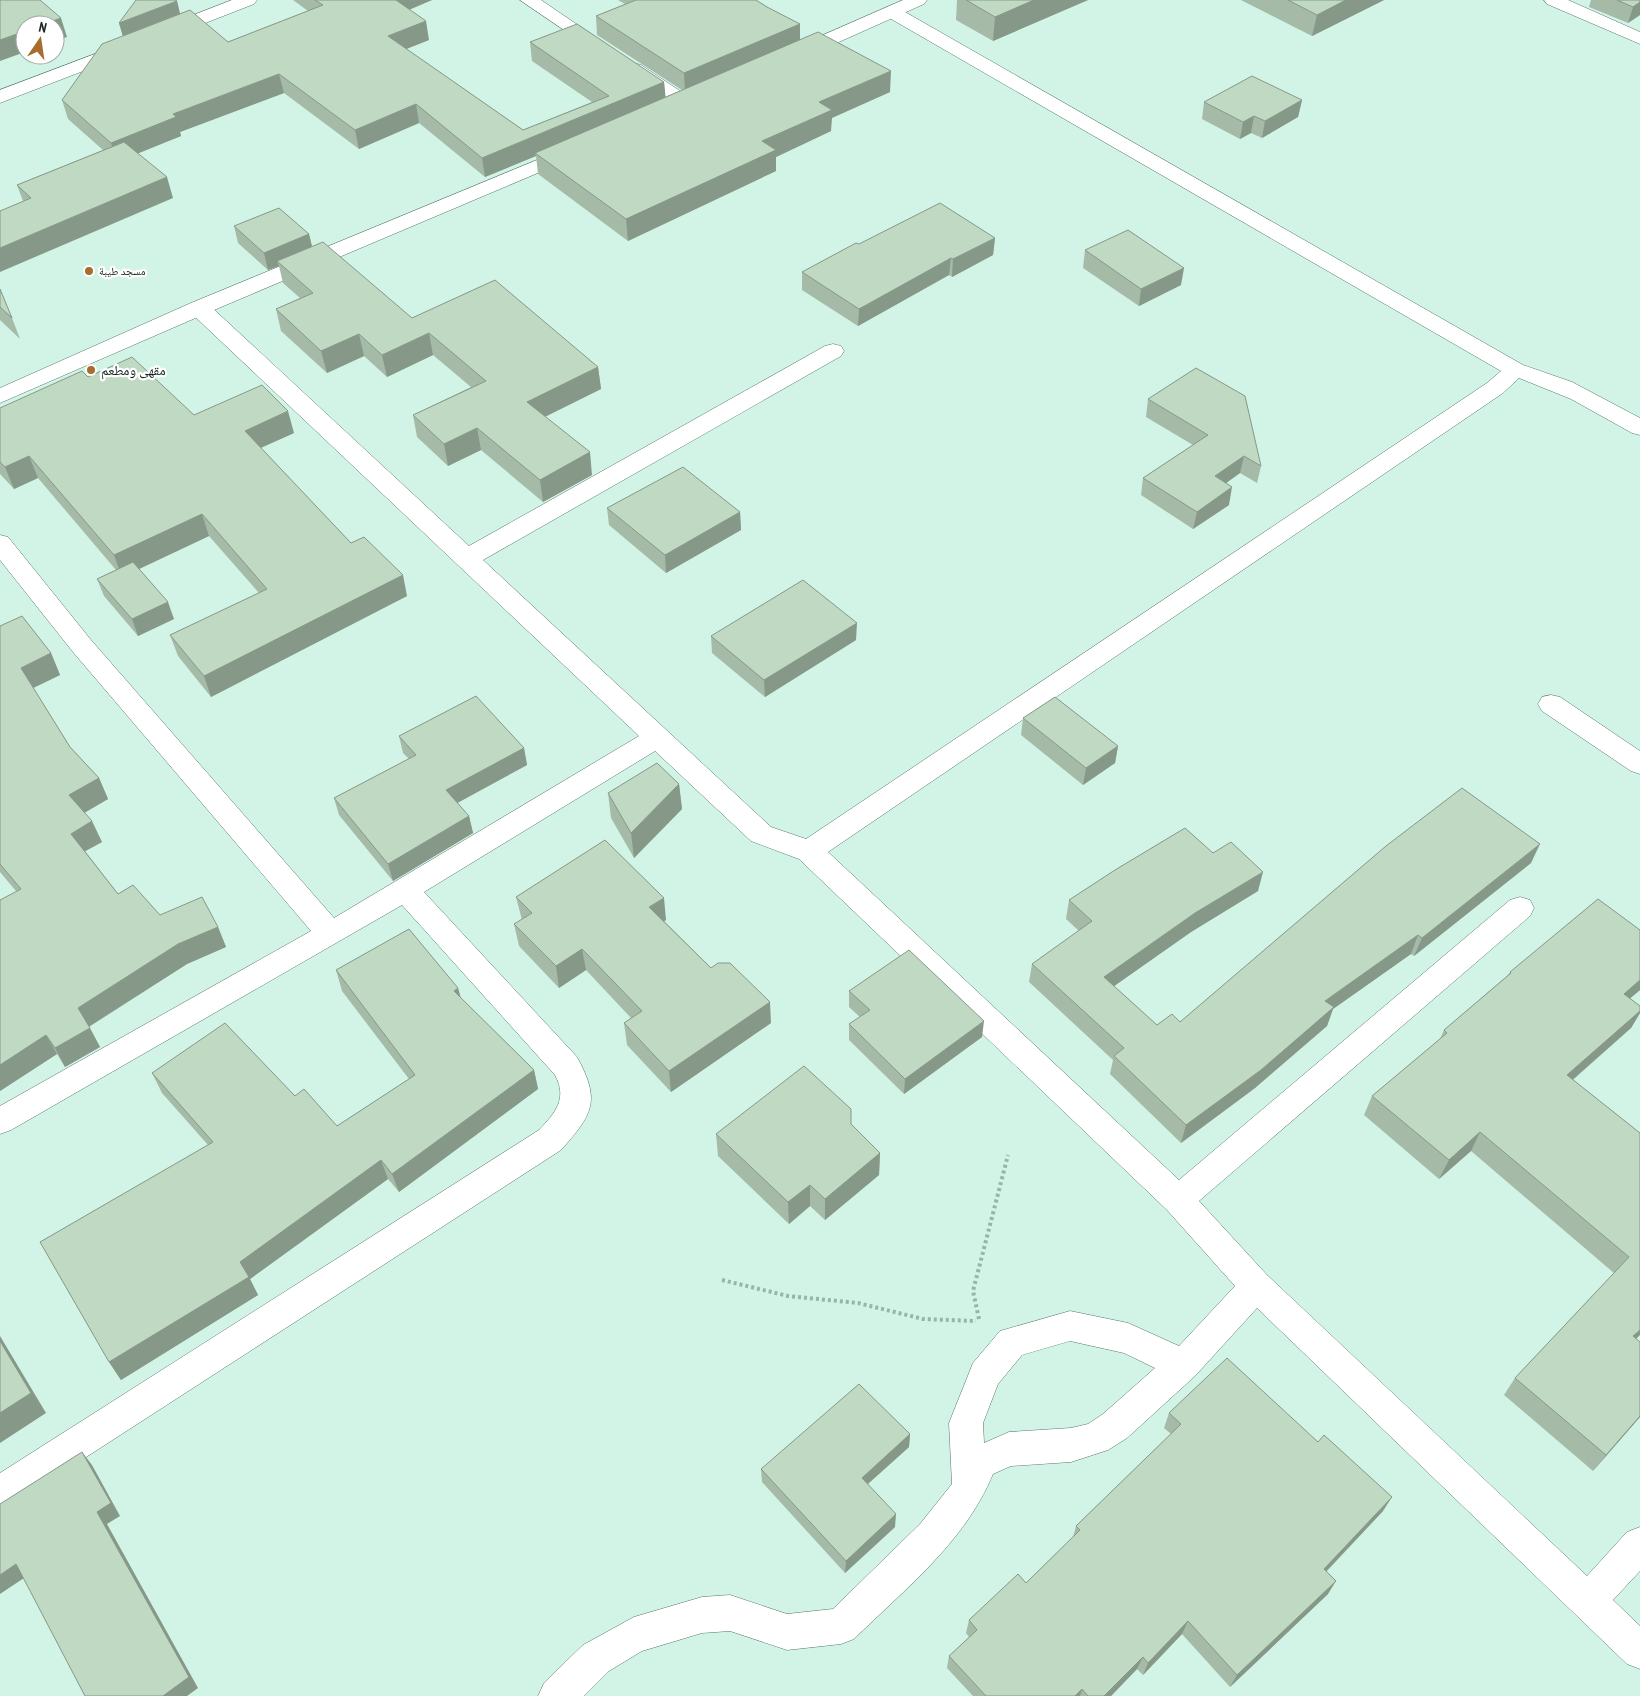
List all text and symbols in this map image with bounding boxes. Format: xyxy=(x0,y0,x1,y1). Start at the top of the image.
north arrow xyxy=(15,15,65,65)
text: N xyxy=(37,18,49,37)
place label: مسجد طيبة xyxy=(99,264,146,278)
marker: مسجد طيبة xyxy=(83,265,95,277)
place label: مقهى ومطعم xyxy=(101,361,166,380)
marker: مقهى ومطعم xyxy=(85,364,97,376)

